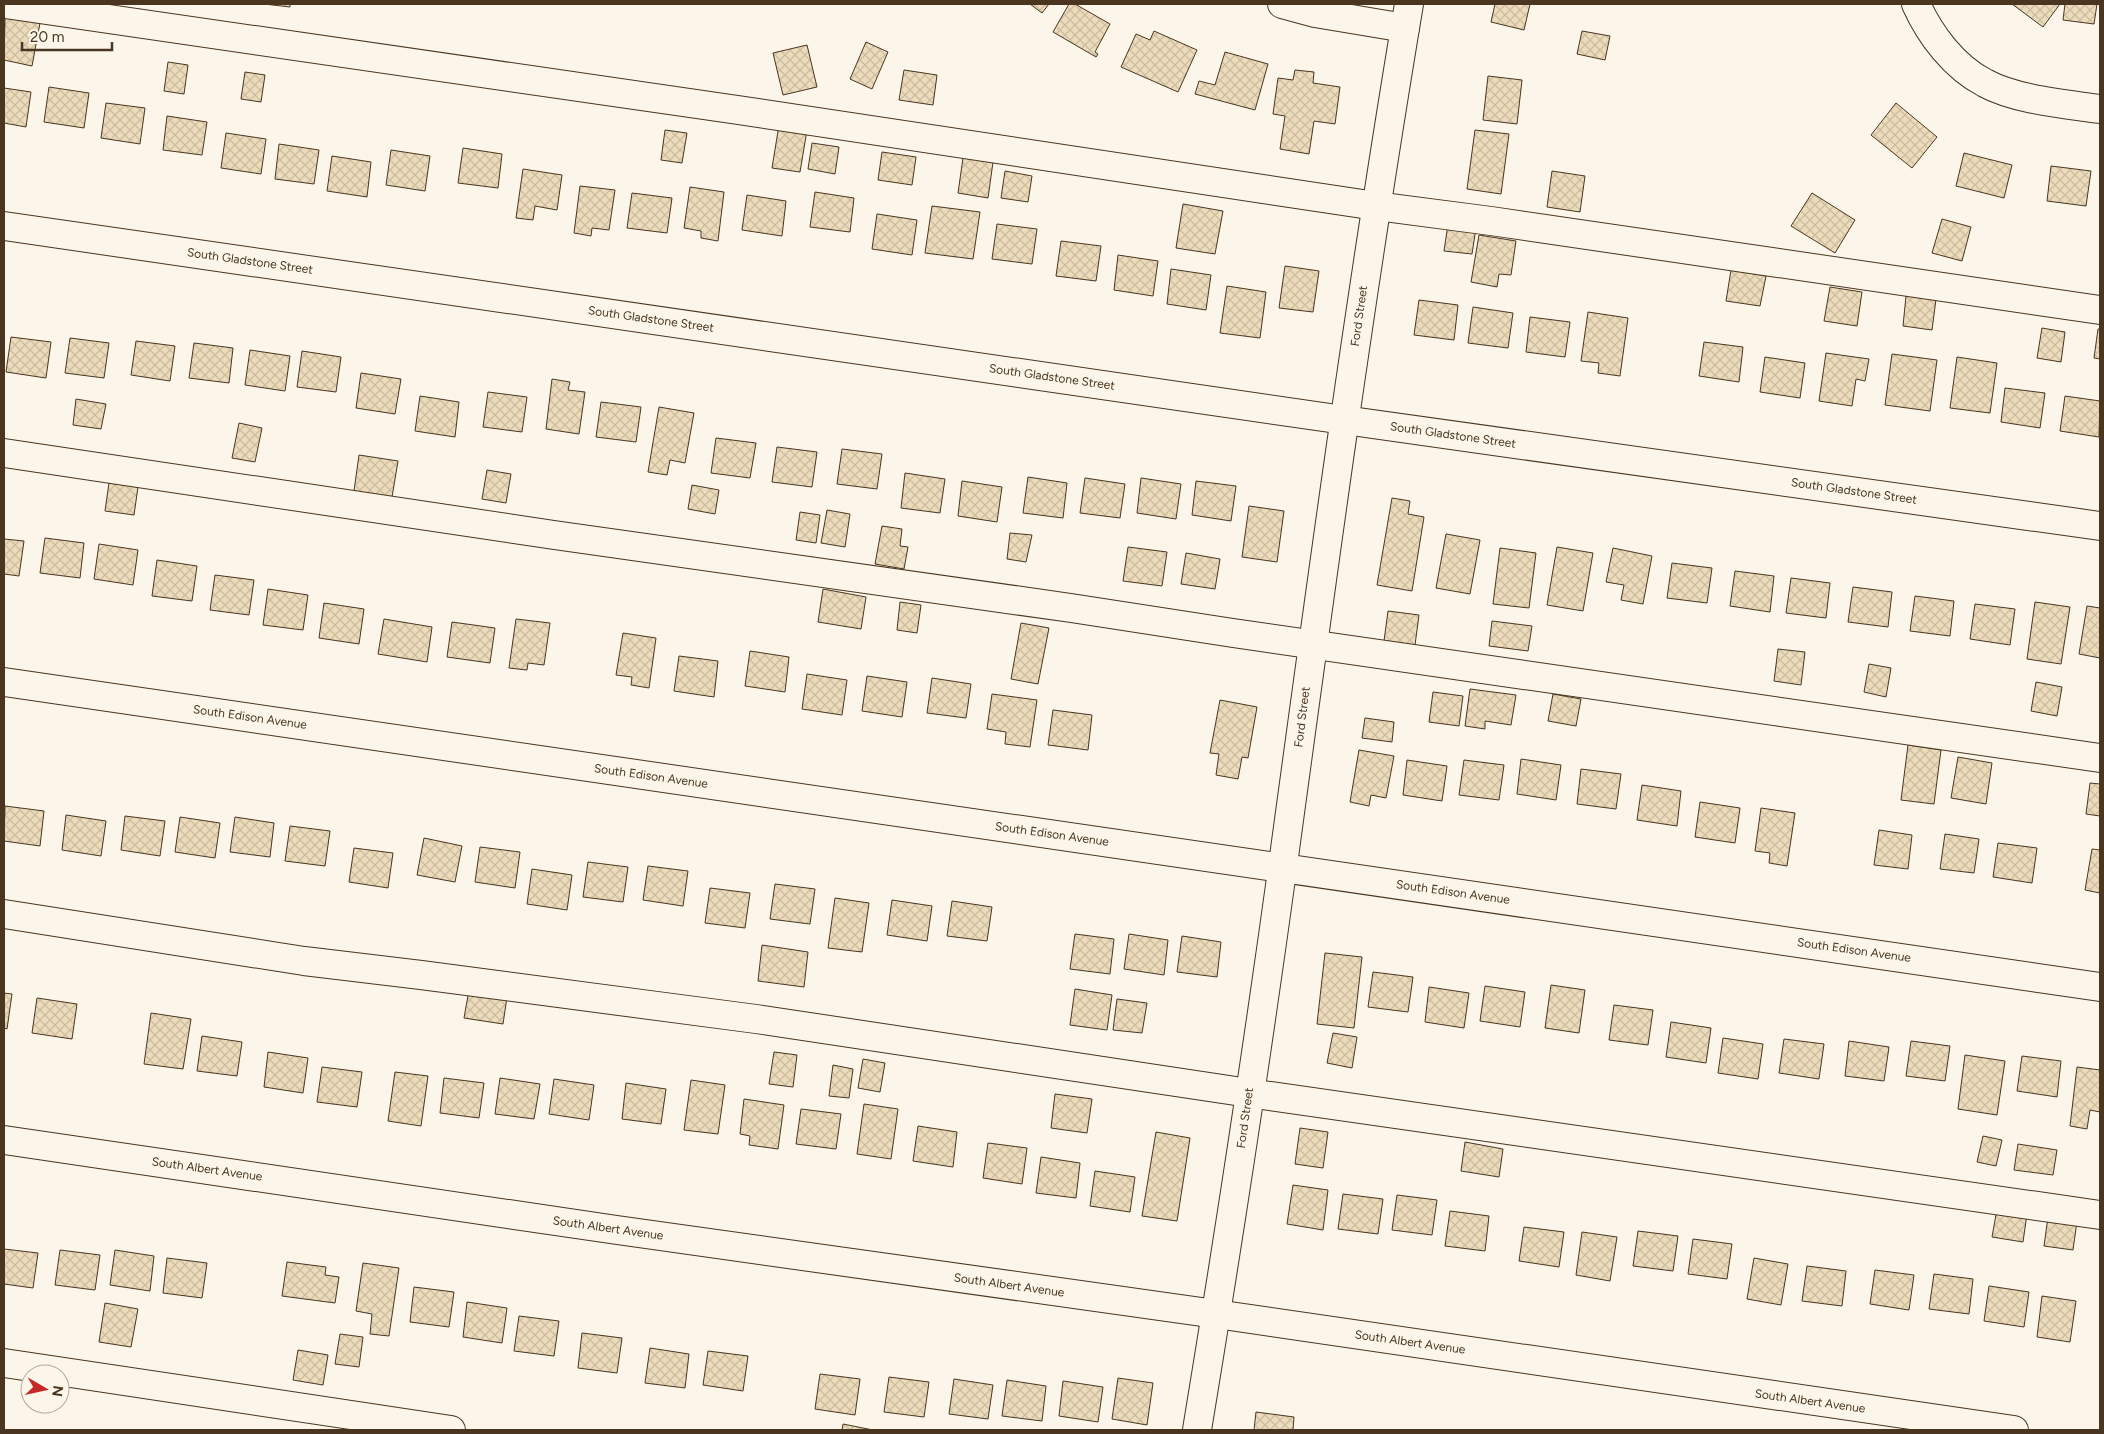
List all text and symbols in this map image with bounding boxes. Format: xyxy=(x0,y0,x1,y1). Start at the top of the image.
scale bar xyxy=(22,20,112,52)
text: 20 m xyxy=(30,28,64,46)
street label: South Gladstone Street xyxy=(186,245,314,277)
street label: Ford Street xyxy=(1348,284,1370,347)
street label: South Gladstone Street xyxy=(587,303,715,335)
street label: South Gladstone Street xyxy=(988,361,1116,393)
street label: South Gladstone Street xyxy=(1389,419,1517,451)
street label: South Gladstone Street xyxy=(1790,475,1918,507)
street label: Ford Street xyxy=(1291,685,1313,748)
street label: South Edison Avenue xyxy=(192,702,308,732)
street label: South Edison Avenue xyxy=(593,761,709,791)
street label: South Edison Avenue xyxy=(994,819,1110,849)
street label: South Edison Avenue xyxy=(1395,877,1511,907)
street label: South Edison Avenue xyxy=(1796,935,1912,965)
street label: Ford Street xyxy=(1234,1086,1256,1149)
street label: South Albert Avenue xyxy=(151,1154,264,1184)
street label: South Albert Avenue xyxy=(552,1213,665,1243)
street label: South Albert Avenue xyxy=(953,1270,1066,1300)
street label: South Albert Avenue xyxy=(1354,1327,1467,1357)
north arrow xyxy=(20,1364,70,1414)
text: N xyxy=(48,1384,67,1398)
street label: South Albert Avenue xyxy=(1754,1386,1867,1416)

